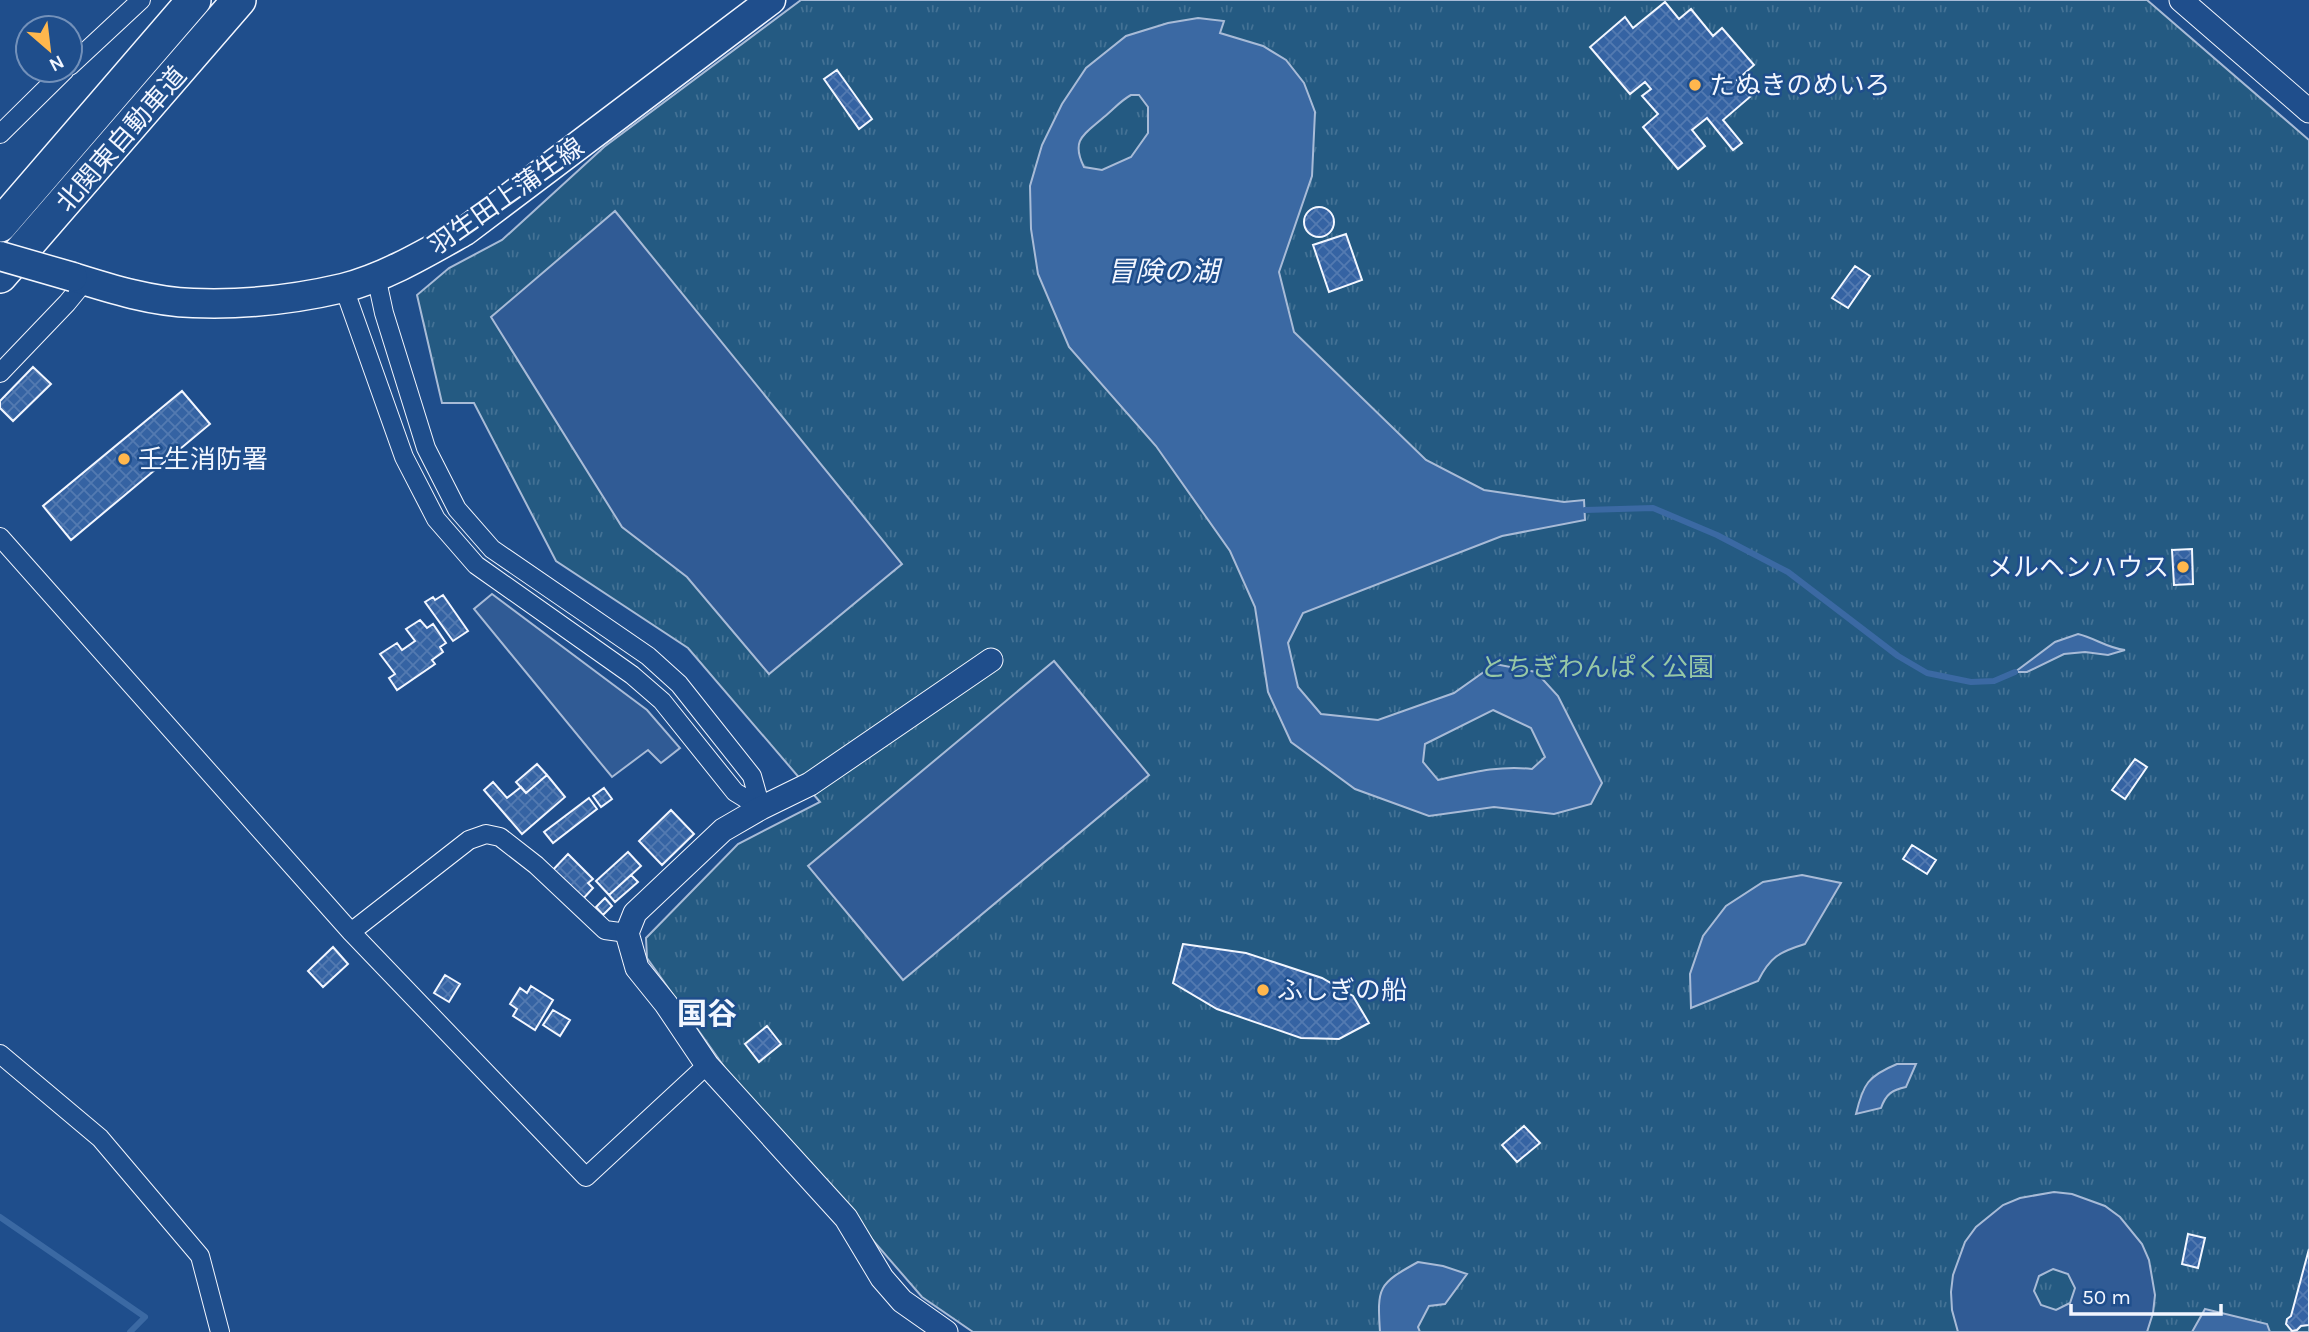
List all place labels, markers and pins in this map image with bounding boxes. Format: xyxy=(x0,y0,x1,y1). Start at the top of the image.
place label: たぬきのめいろ xyxy=(1709,70,1890,101)
marker: たぬきのめいろ xyxy=(1687,77,1703,93)
place label: 壬生消防署 xyxy=(138,444,268,475)
marker: 壬生消防署 xyxy=(116,451,132,467)
place label: メルヘンハウス xyxy=(1987,552,2169,583)
marker: メルヘンハウス xyxy=(2175,559,2191,575)
place label: ふしぎの船 xyxy=(1277,975,1407,1006)
marker: ふしぎの船 xyxy=(1255,982,1271,998)

